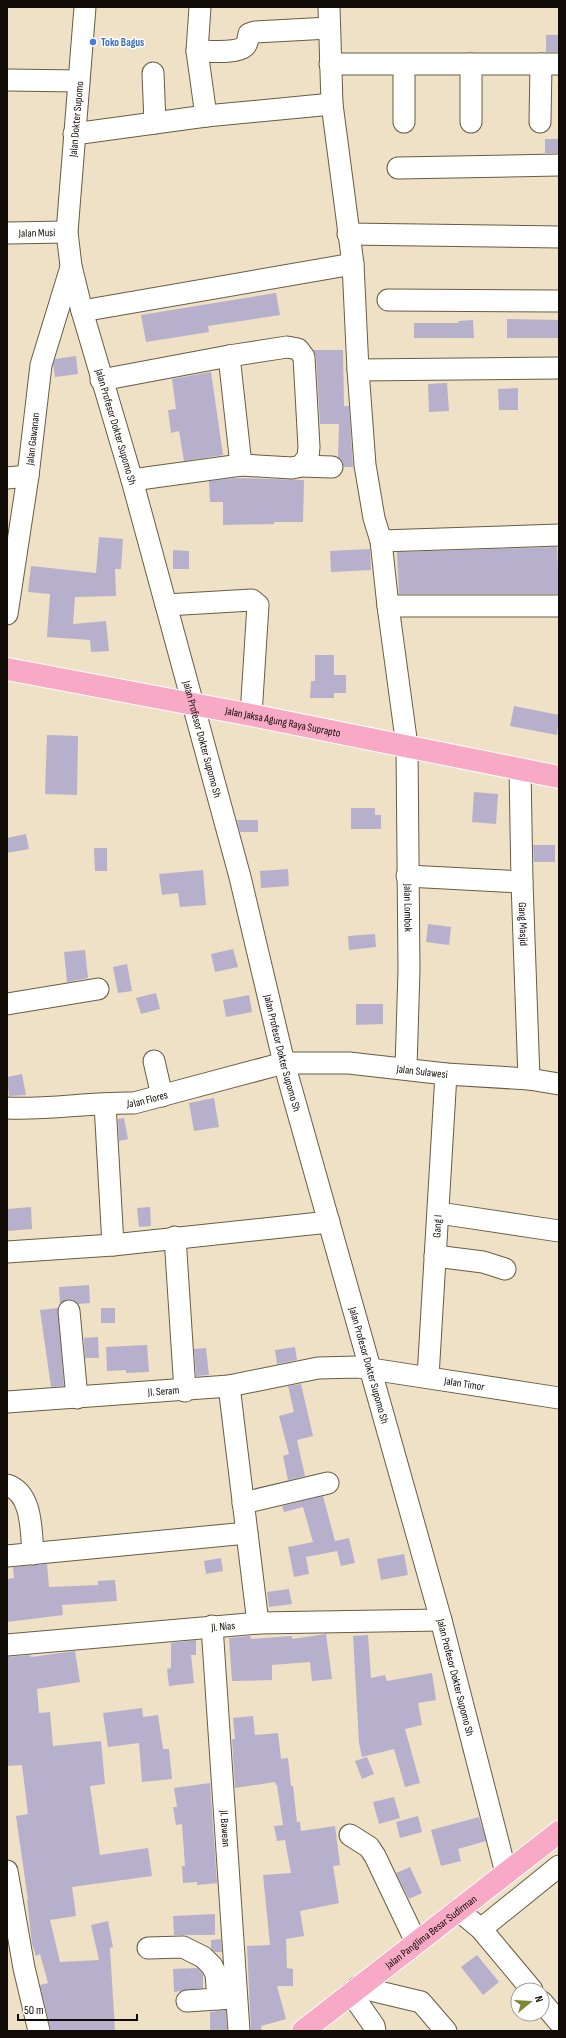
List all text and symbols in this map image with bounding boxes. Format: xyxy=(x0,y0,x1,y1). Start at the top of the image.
place label: Toko Bagus xyxy=(101,36,144,49)
marker: Toko Bagus xyxy=(88,37,98,47)
street label: Jalan Dokter Supomo xyxy=(67,80,86,159)
street label: Jalan Musi xyxy=(18,226,55,240)
street label: Jalan Profesor Dokter Supomo Sh xyxy=(92,366,139,487)
street label: Jalan Gawanan xyxy=(23,412,42,467)
street label: Jalan Profesor Dokter Supomo Sh xyxy=(180,678,224,799)
street label: Jalan Jaksa Agung Raya Suprapto xyxy=(223,704,342,740)
street label: Jalan Lombok xyxy=(401,883,415,933)
street label: Gang Masjid xyxy=(516,902,530,947)
street label: Jalan Profesor Dokter Supomo Sh xyxy=(261,992,303,1113)
street label: Jalan Sulawesi xyxy=(395,1062,448,1081)
street label: Jalan Flores xyxy=(126,1088,169,1110)
street label: Gang I xyxy=(430,1215,445,1238)
street label: Jalan Profesor Dokter Supomo Sh xyxy=(346,1305,391,1425)
street label: Jalan Timor xyxy=(442,1374,485,1393)
street label: Jl. Seram xyxy=(146,1384,180,1399)
street label: Jalan Profesor Dokter Supomo Sh xyxy=(434,1617,477,1738)
street label: Jl. Nias xyxy=(210,1619,236,1634)
street label: Jl. Bawean xyxy=(217,1809,233,1848)
street label: Jalan Panglima Besar Sudirman xyxy=(382,1892,480,1972)
north arrow xyxy=(510,1982,550,2022)
text: N xyxy=(532,1994,546,2004)
scale bar xyxy=(18,1996,137,2022)
text: 50 m xyxy=(24,2003,44,2018)

